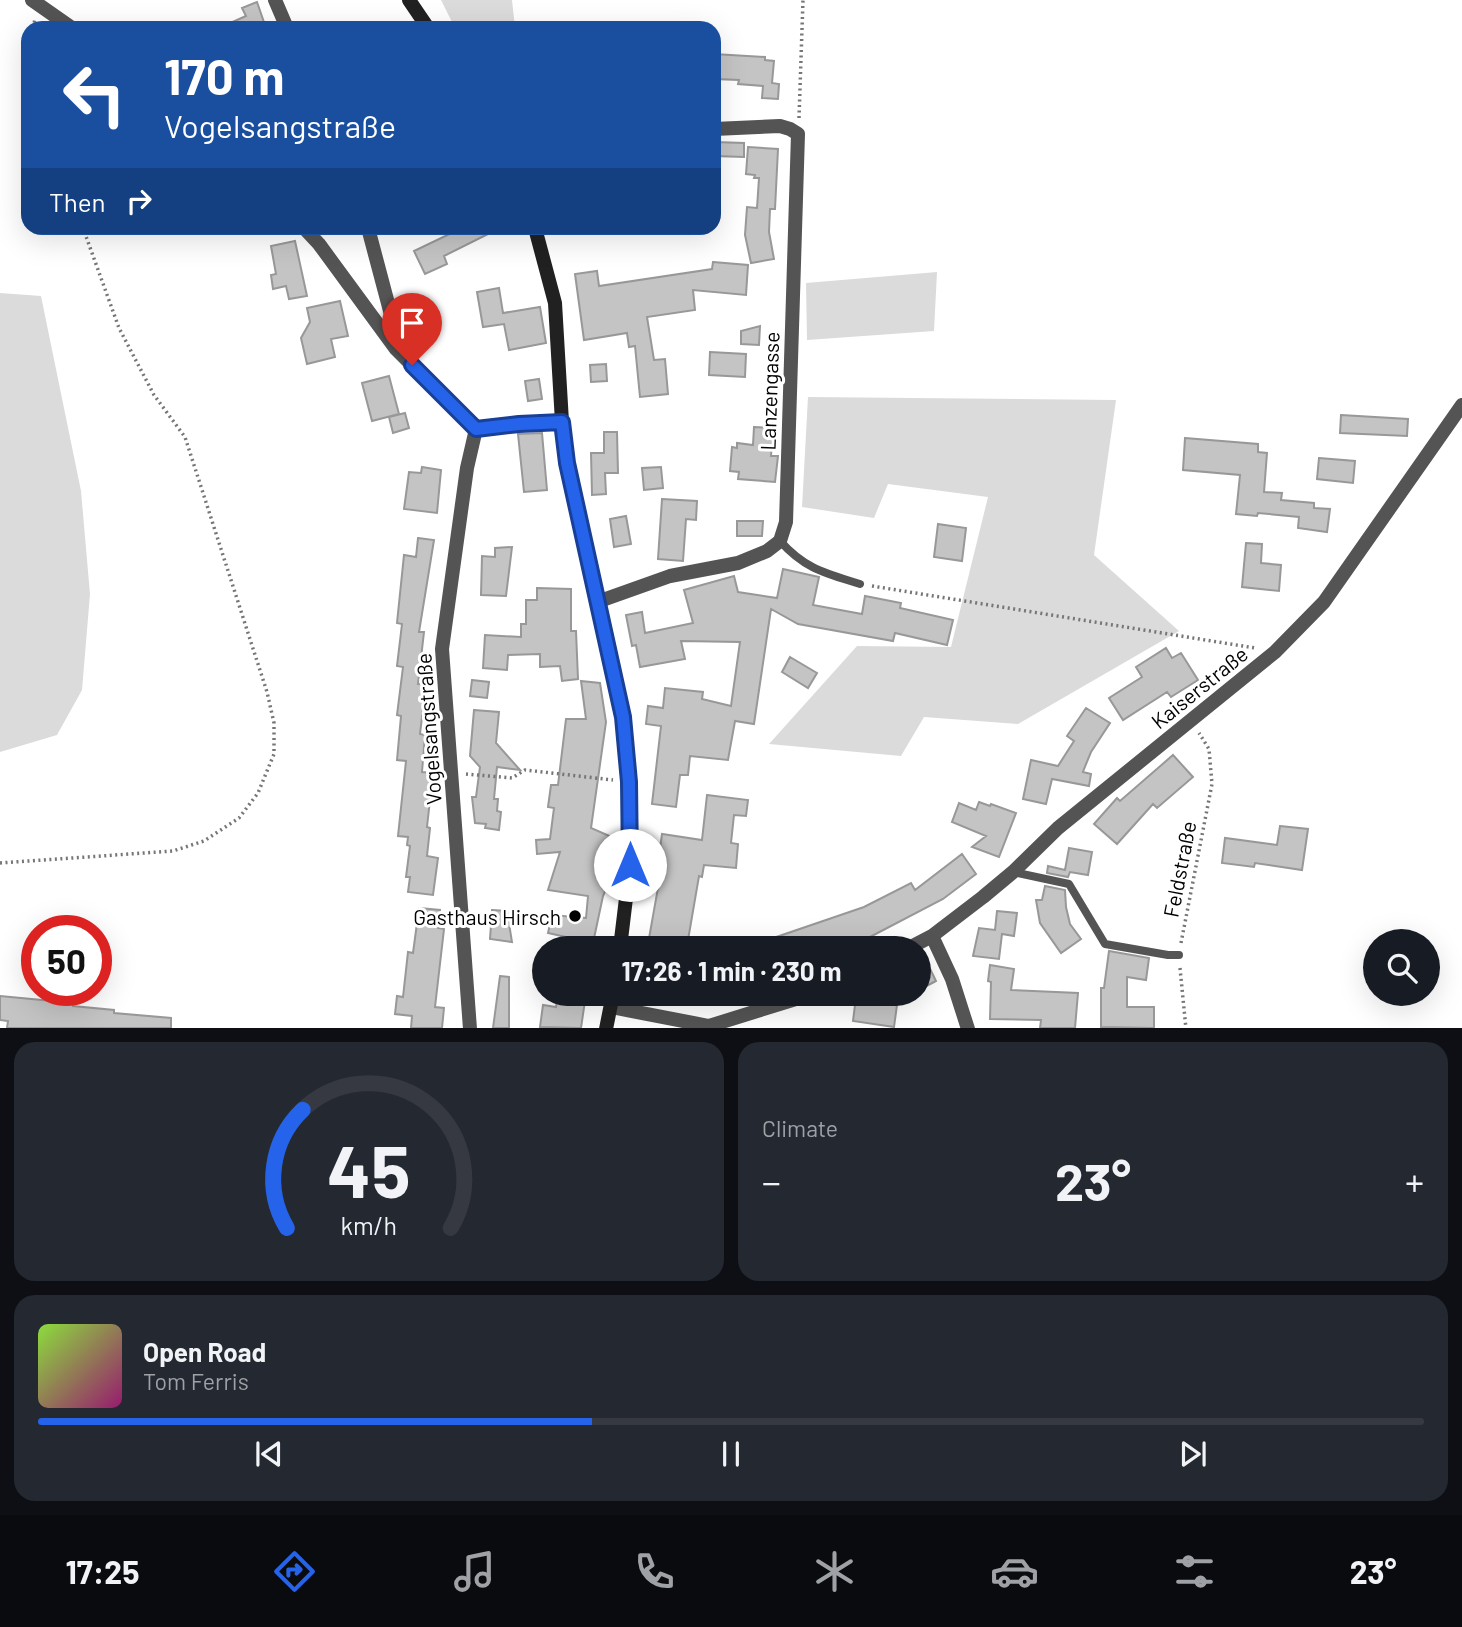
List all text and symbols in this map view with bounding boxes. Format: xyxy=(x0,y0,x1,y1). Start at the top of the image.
text: 170 m xyxy=(164,46,284,105)
icon: left xyxy=(49,49,140,140)
text: Vogelsangstraße xyxy=(164,106,396,144)
icon: right xyxy=(120,182,158,220)
text: Then xyxy=(49,186,106,217)
pin xyxy=(382,293,442,365)
icon: arrive xyxy=(393,304,431,342)
street label: Lanzengasse xyxy=(754,331,784,451)
street label: Kaiserstraße xyxy=(1146,641,1252,733)
street label: Vogelsangstraße xyxy=(410,652,446,806)
street label: Feldstraße xyxy=(1157,819,1201,919)
position arrow xyxy=(593,828,667,902)
place label: Gasthaus Hirsch xyxy=(413,904,561,929)
marker: Gasthaus Hirsch xyxy=(567,908,583,924)
speed limit sign: 50 xyxy=(21,915,112,1006)
map controls xyxy=(1363,929,1440,1006)
button: search xyxy=(1363,929,1440,1006)
text: 17:26 · 1 min · 230 m xyxy=(621,955,842,986)
text: Climate xyxy=(762,1114,838,1142)
text: 45 xyxy=(327,1125,411,1213)
text: 23° xyxy=(1055,1149,1131,1211)
text: − xyxy=(762,1158,781,1204)
text: + xyxy=(1405,1158,1424,1204)
text: km/h xyxy=(341,1209,397,1239)
text: Open Road xyxy=(143,1336,266,1367)
text: Tom Ferris xyxy=(143,1367,249,1395)
icon: previous xyxy=(250,1435,288,1473)
icon: pause xyxy=(712,1435,750,1473)
icon: next xyxy=(1174,1435,1212,1473)
icon: directions xyxy=(270,1547,319,1596)
icon: music xyxy=(450,1547,499,1596)
icon: phone xyxy=(630,1547,679,1596)
icon: climate xyxy=(810,1547,859,1596)
icon: car xyxy=(990,1547,1039,1596)
icon: filters xyxy=(1170,1547,1219,1596)
text: 17:25 xyxy=(65,1552,139,1590)
text: 23° xyxy=(1350,1552,1397,1590)

